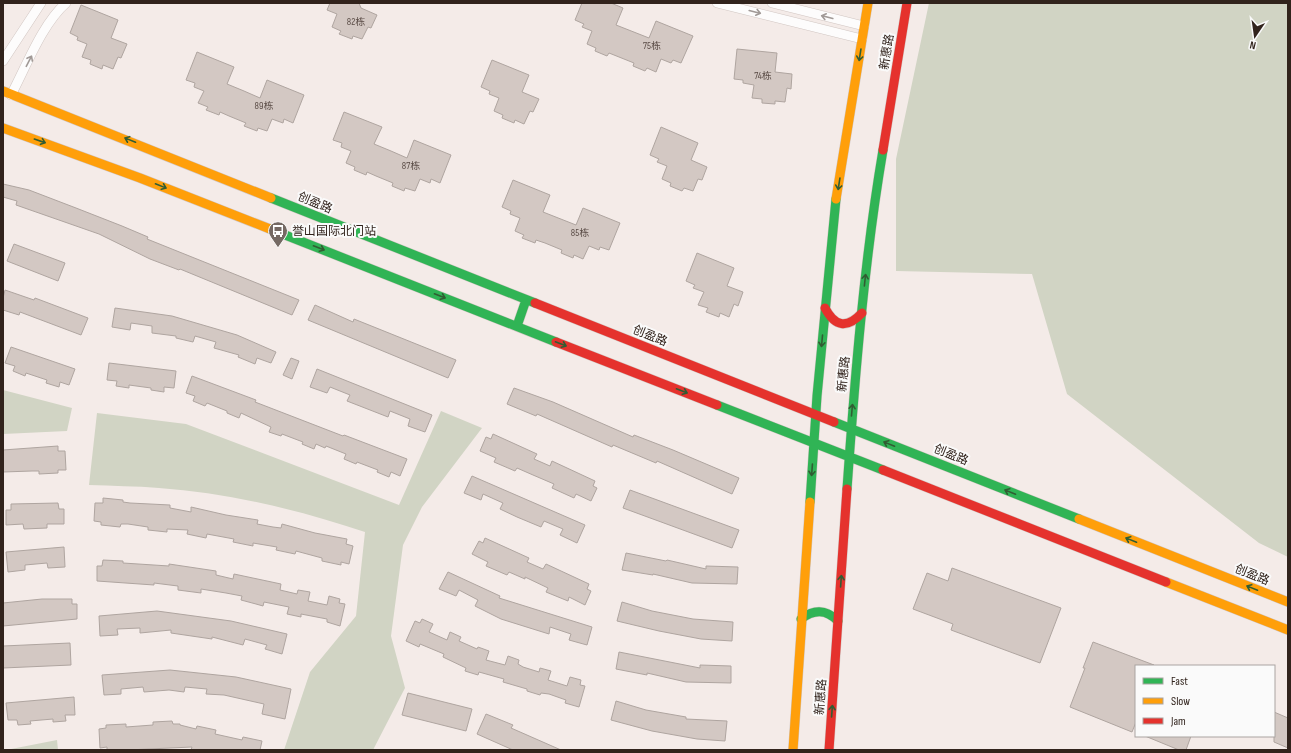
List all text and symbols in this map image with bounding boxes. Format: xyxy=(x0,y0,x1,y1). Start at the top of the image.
one-way arrow xyxy=(748,9,761,17)
one-way arrow xyxy=(820,12,833,20)
house number: 82栋 xyxy=(347,16,365,28)
north arrow xyxy=(1235,16,1275,56)
street label: 新惠路 xyxy=(877,33,897,71)
text: N xyxy=(1248,38,1257,52)
house number: 75栋 xyxy=(643,40,661,52)
one-way arrow xyxy=(856,48,864,61)
one-way arrow xyxy=(26,55,33,67)
house number: 74栋 xyxy=(754,70,772,82)
house number: 89栋 xyxy=(255,100,273,112)
one-way arrow xyxy=(125,136,137,144)
one-way arrow xyxy=(33,137,45,145)
house number: 87栋 xyxy=(402,160,420,172)
one-way arrow xyxy=(835,177,843,190)
one-way arrow xyxy=(155,183,167,191)
street label: 创盈路 xyxy=(295,189,335,217)
bus stop icon: 誉山国际北门站 xyxy=(267,220,289,248)
place label: 誉山国际北门站 xyxy=(292,224,376,239)
house number: 85栋 xyxy=(571,227,589,239)
one-way arrow xyxy=(313,245,325,253)
one-way arrow xyxy=(862,274,869,287)
one-way arrow xyxy=(434,293,446,300)
street label: 创盈路 xyxy=(630,322,670,350)
one-way arrow xyxy=(818,334,826,347)
one-way arrow xyxy=(555,340,567,348)
street label: 新惠路 xyxy=(835,355,853,393)
one-way arrow xyxy=(676,387,688,395)
one-way arrow xyxy=(849,404,856,417)
one-way arrow xyxy=(884,439,896,447)
street label: 创盈路 xyxy=(931,441,971,469)
one-way arrow xyxy=(808,463,815,476)
one-way arrow xyxy=(1005,487,1017,495)
one-way arrow xyxy=(1125,535,1137,543)
street label: 创盈路 xyxy=(1232,561,1272,589)
one-way arrow xyxy=(837,575,844,588)
one-way arrow xyxy=(1246,583,1258,591)
legend xyxy=(1135,665,1275,737)
text: Fast xyxy=(1171,674,1188,689)
street label: 新惠路 xyxy=(812,679,830,715)
text: Slow xyxy=(1171,694,1190,709)
one-way arrow xyxy=(828,705,835,718)
text: Jam xyxy=(1170,714,1186,729)

